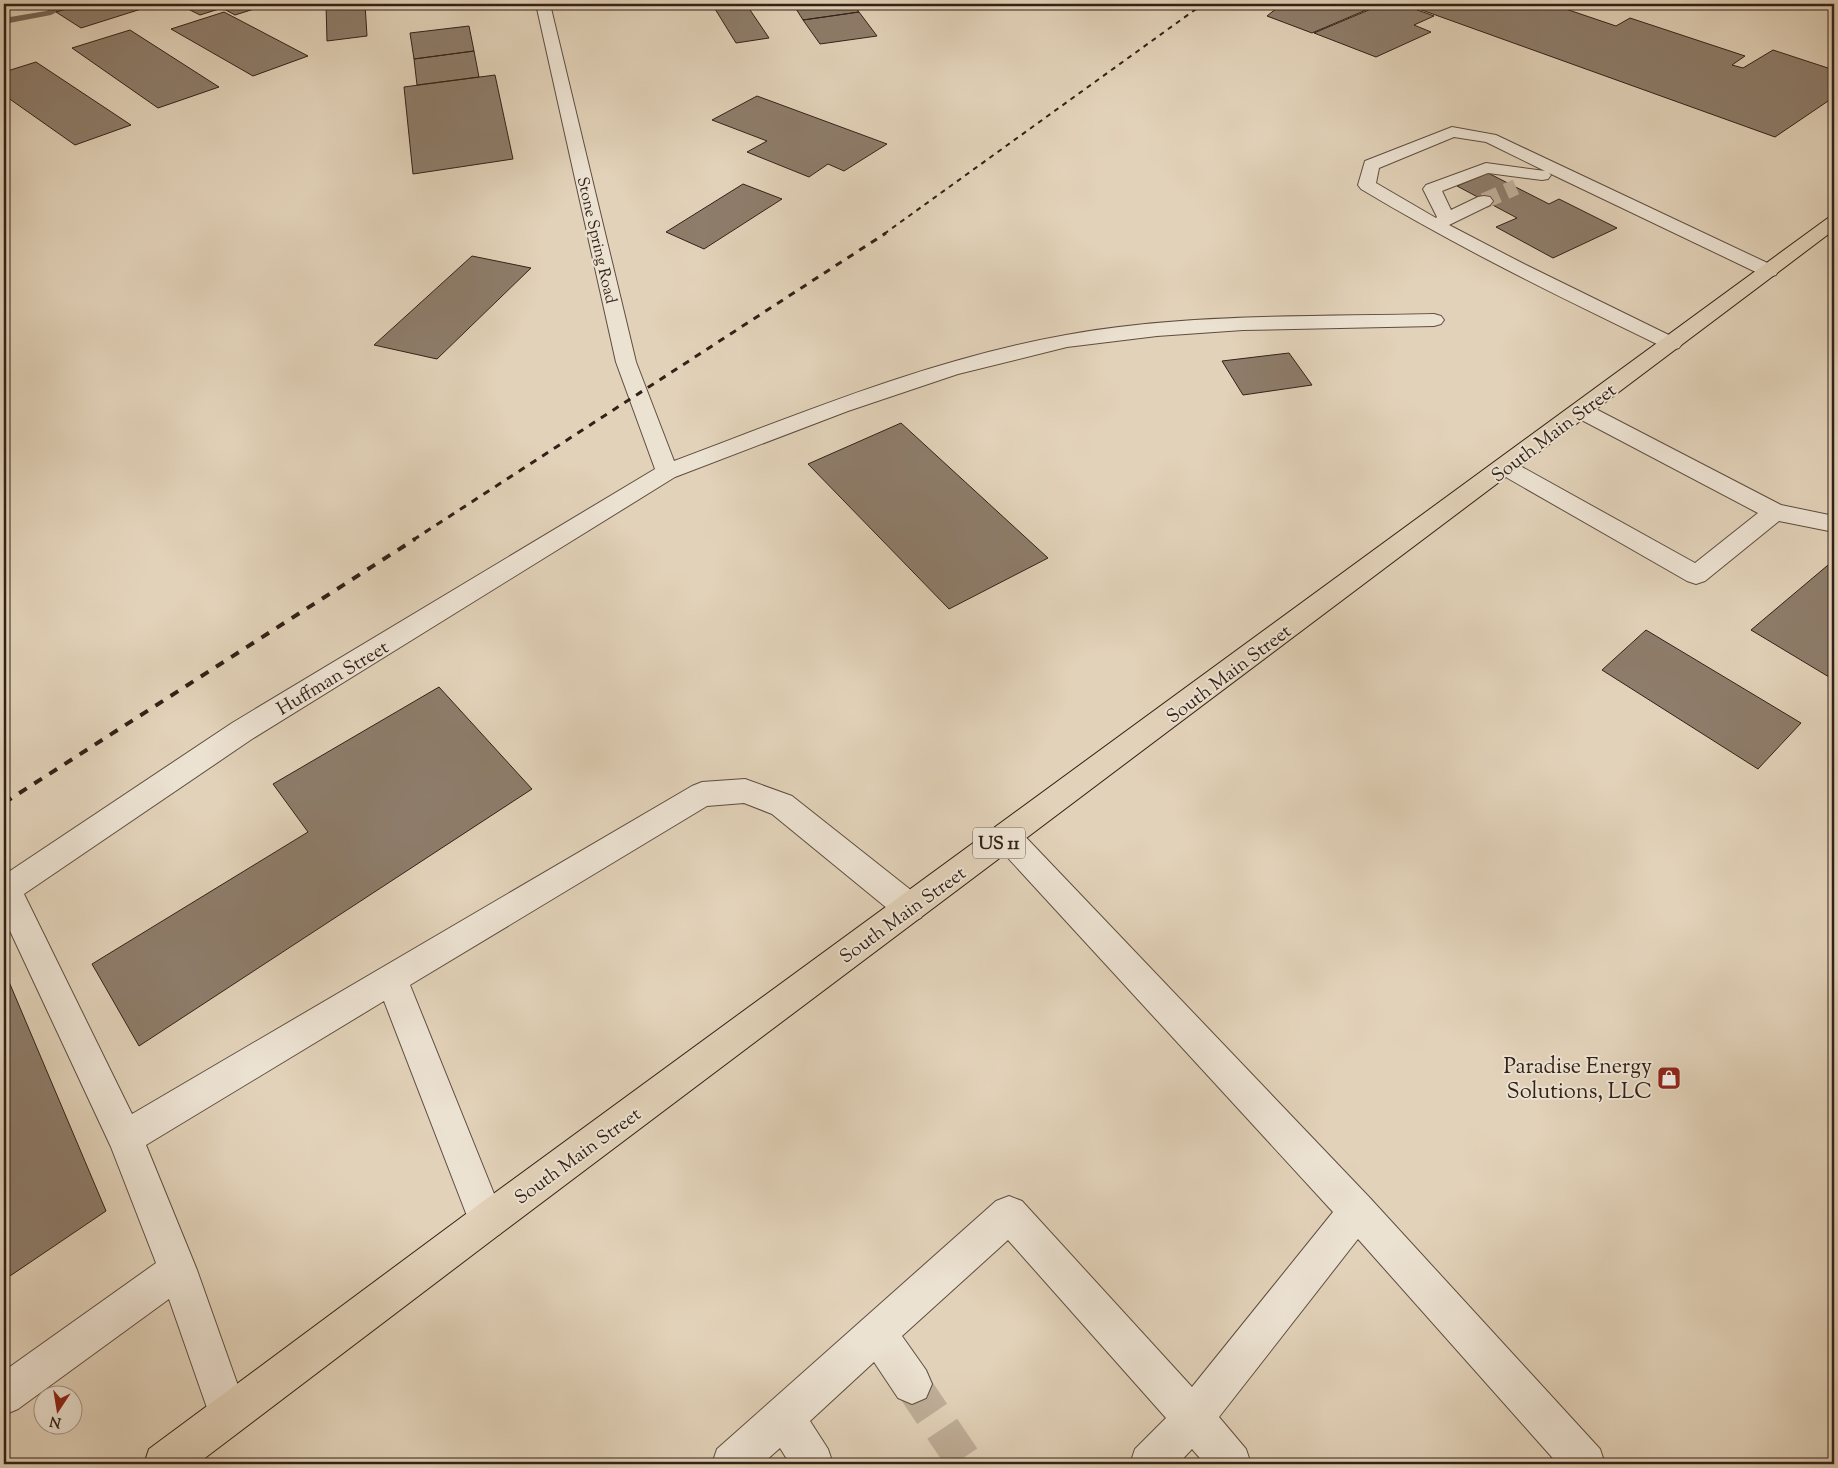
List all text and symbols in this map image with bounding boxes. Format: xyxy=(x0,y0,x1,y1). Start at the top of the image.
street label: Stone Spring Road xyxy=(570,175,621,306)
street label: South Main Street xyxy=(1486,378,1623,490)
street label: South Main Street xyxy=(1161,619,1298,731)
street label: Huffman Street xyxy=(272,635,395,723)
road number: US 11 xyxy=(973,828,1025,858)
street label: South Main Street xyxy=(835,861,973,971)
place label: Paradise Energy Solutions, LLC xyxy=(1503,1052,1652,1109)
shop icon: Paradise Energy Solutions, LLC xyxy=(1656,1065,1682,1091)
street label: South Main Street xyxy=(510,1102,648,1212)
north arrow xyxy=(32,1386,82,1436)
text: N xyxy=(48,1410,63,1432)

